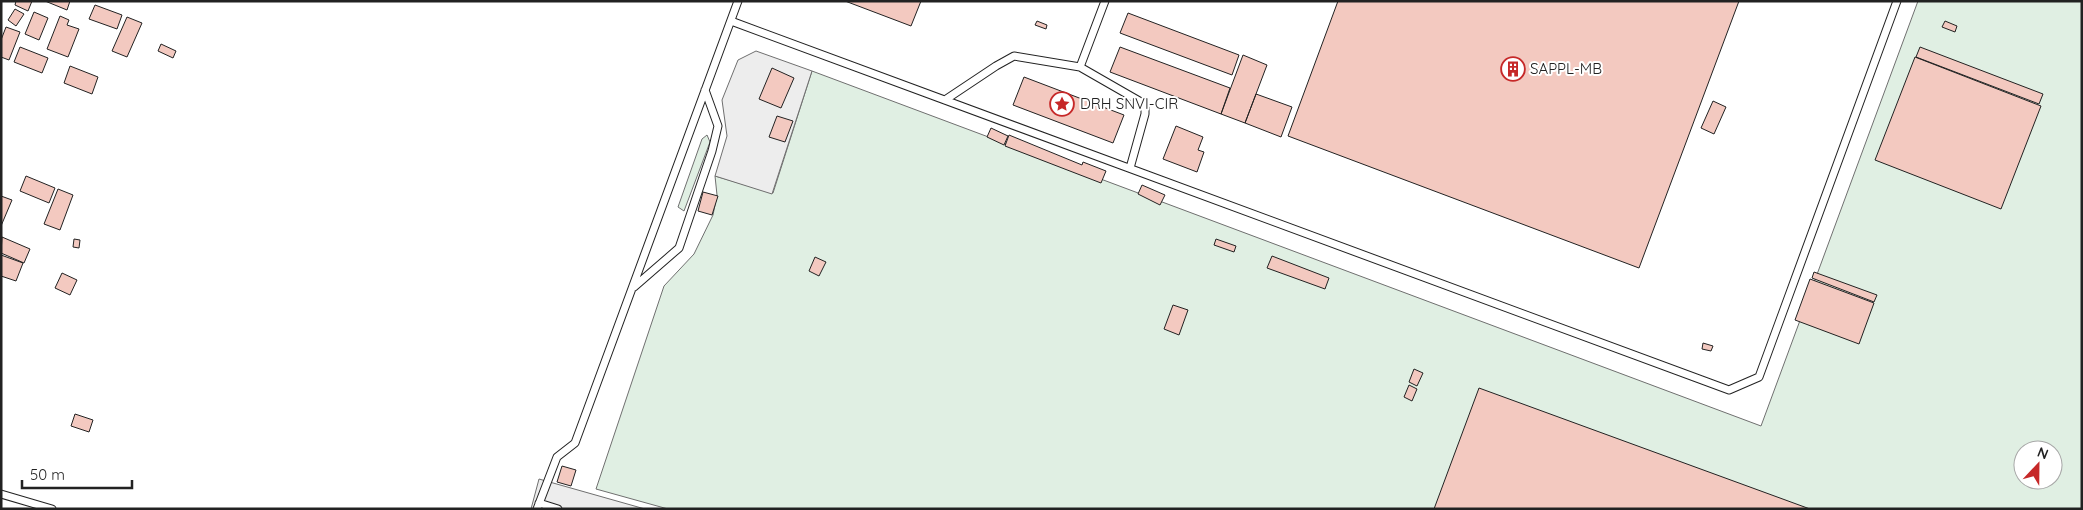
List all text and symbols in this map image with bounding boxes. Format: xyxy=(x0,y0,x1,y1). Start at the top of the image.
building icon: SAPPL-MB xyxy=(1500,56,1526,82)
place label: SAPPL-MB xyxy=(1530,59,1602,78)
place icon: DRH SNVI-CIR xyxy=(1049,91,1075,117)
place label: DRH SNVI-CIR xyxy=(1080,94,1178,113)
north arrow xyxy=(2013,440,2063,490)
text: N xyxy=(2035,443,2051,463)
scale bar xyxy=(22,458,132,490)
text: 50 m xyxy=(30,465,65,484)

